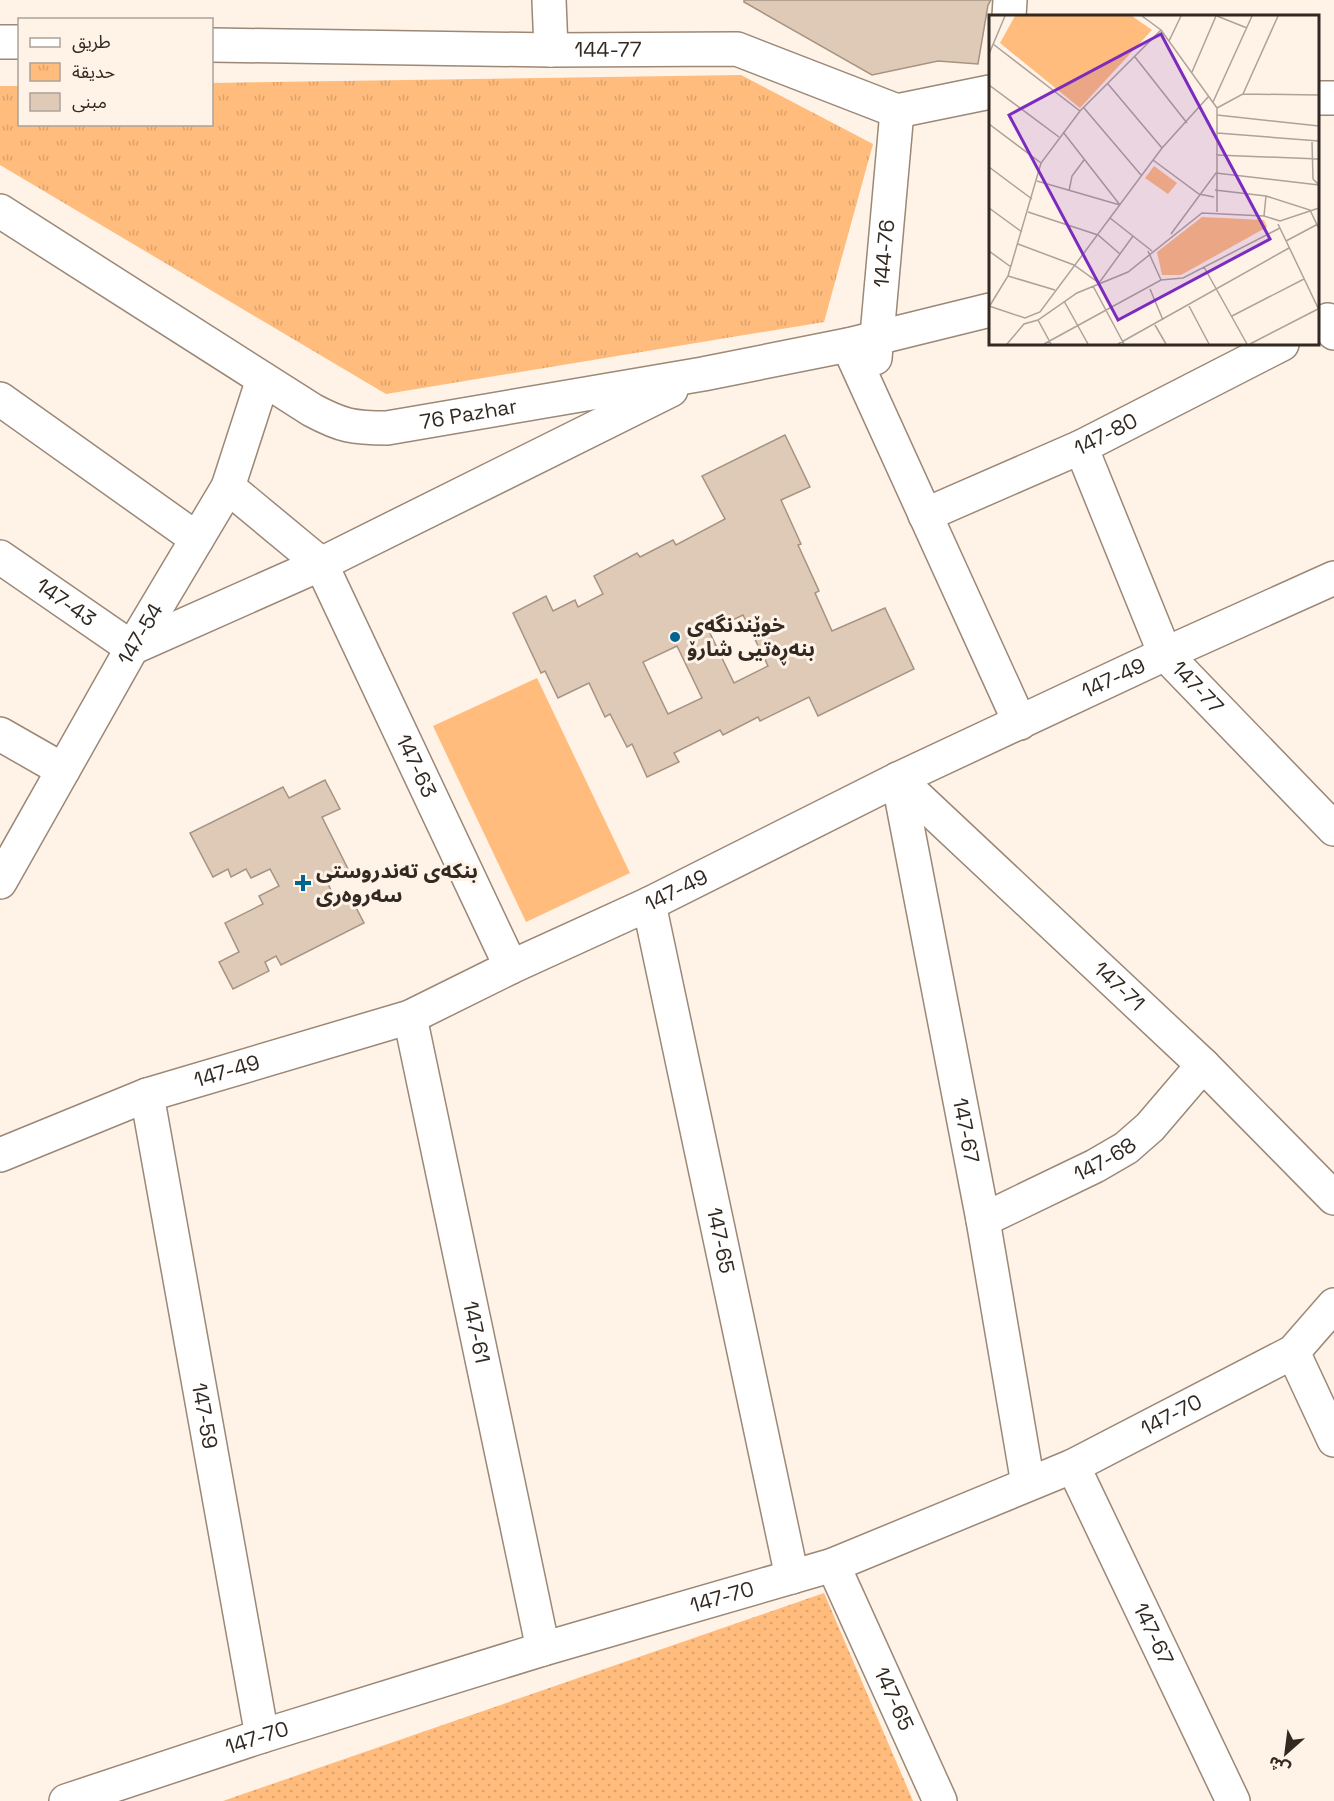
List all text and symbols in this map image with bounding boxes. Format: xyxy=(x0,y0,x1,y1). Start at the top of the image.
inset map xyxy=(989,15,1319,345)
legend xyxy=(18,18,213,126)
text: طريق xyxy=(72,30,111,53)
street label: 144-77 xyxy=(574,36,642,63)
text: حديقة xyxy=(72,60,115,83)
text: مبنى xyxy=(72,90,107,113)
street label: 144-76 xyxy=(867,218,900,288)
street label: 76 Pazhar xyxy=(418,392,519,435)
street label: 147-80 xyxy=(1070,406,1142,461)
street label: 147-43 xyxy=(31,572,101,632)
street label: 147-54 xyxy=(111,598,169,669)
place label: خوێندنگەی بنەڕەتیی شارۆ xyxy=(687,611,815,666)
marker: خوێندنگەی بنەڕەتیی شارۆ xyxy=(668,630,682,644)
street label: 147-49 xyxy=(1077,651,1149,704)
street label: 147-77 xyxy=(1166,655,1230,720)
street label: 147-63 xyxy=(390,730,443,802)
place label: بنکەی تەندروستی سەروەری xyxy=(316,857,478,908)
street label: 147-49 xyxy=(640,863,712,917)
marker: بنکەی تەندروستی سەروەری xyxy=(294,874,312,892)
street label: 147-71 xyxy=(1088,955,1151,1016)
street label: 147-49 xyxy=(190,1048,263,1093)
street label: 147-67 xyxy=(947,1096,986,1165)
street label: 147-68 xyxy=(1069,1131,1142,1187)
street label: 147-65 xyxy=(701,1205,741,1276)
street label: 147-61 xyxy=(457,1298,497,1366)
street label: 147-59 xyxy=(186,1380,224,1451)
street label: 147-70 xyxy=(1136,1388,1206,1442)
street label: 147-70 xyxy=(687,1575,757,1619)
street label: 147-67 xyxy=(1127,1598,1180,1669)
street label: 147-65 xyxy=(868,1663,920,1735)
street label: 147-70 xyxy=(221,1715,292,1760)
north arrow xyxy=(1256,1723,1316,1783)
text: ش xyxy=(1265,1751,1294,1780)

